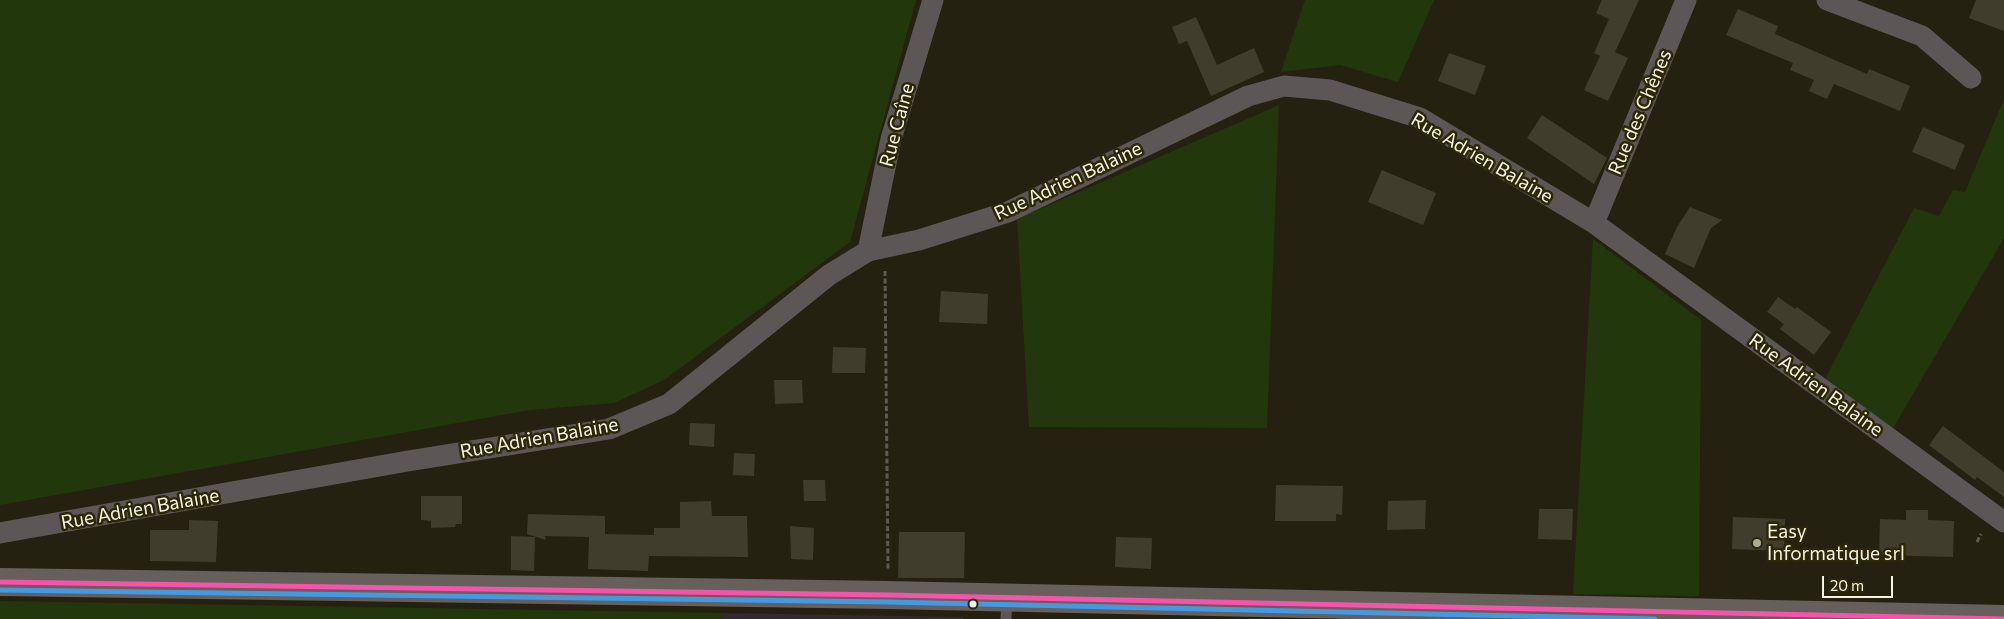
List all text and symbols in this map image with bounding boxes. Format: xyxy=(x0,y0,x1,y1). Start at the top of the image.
street label: Rue des Chênes xyxy=(1603,46,1677,178)
street label: Rue Caîne xyxy=(875,81,919,169)
street label: Rue Adrien Balaine xyxy=(1407,108,1557,208)
street label: Rue Adrien Balaine xyxy=(991,137,1145,225)
street label: Rue Adrien Balaine xyxy=(1744,329,1888,441)
street label: Rue Adrien Balaine xyxy=(458,413,620,463)
street label: Rue Adrien Balaine xyxy=(59,484,221,534)
place label: Easy Informatique srl xyxy=(1767,521,1905,565)
marker: Easy Informatique srl xyxy=(1751,537,1763,549)
scale bar xyxy=(1824,566,1895,598)
text: 20 m xyxy=(1830,576,1864,594)
unlabelled marker xyxy=(968,599,978,609)

